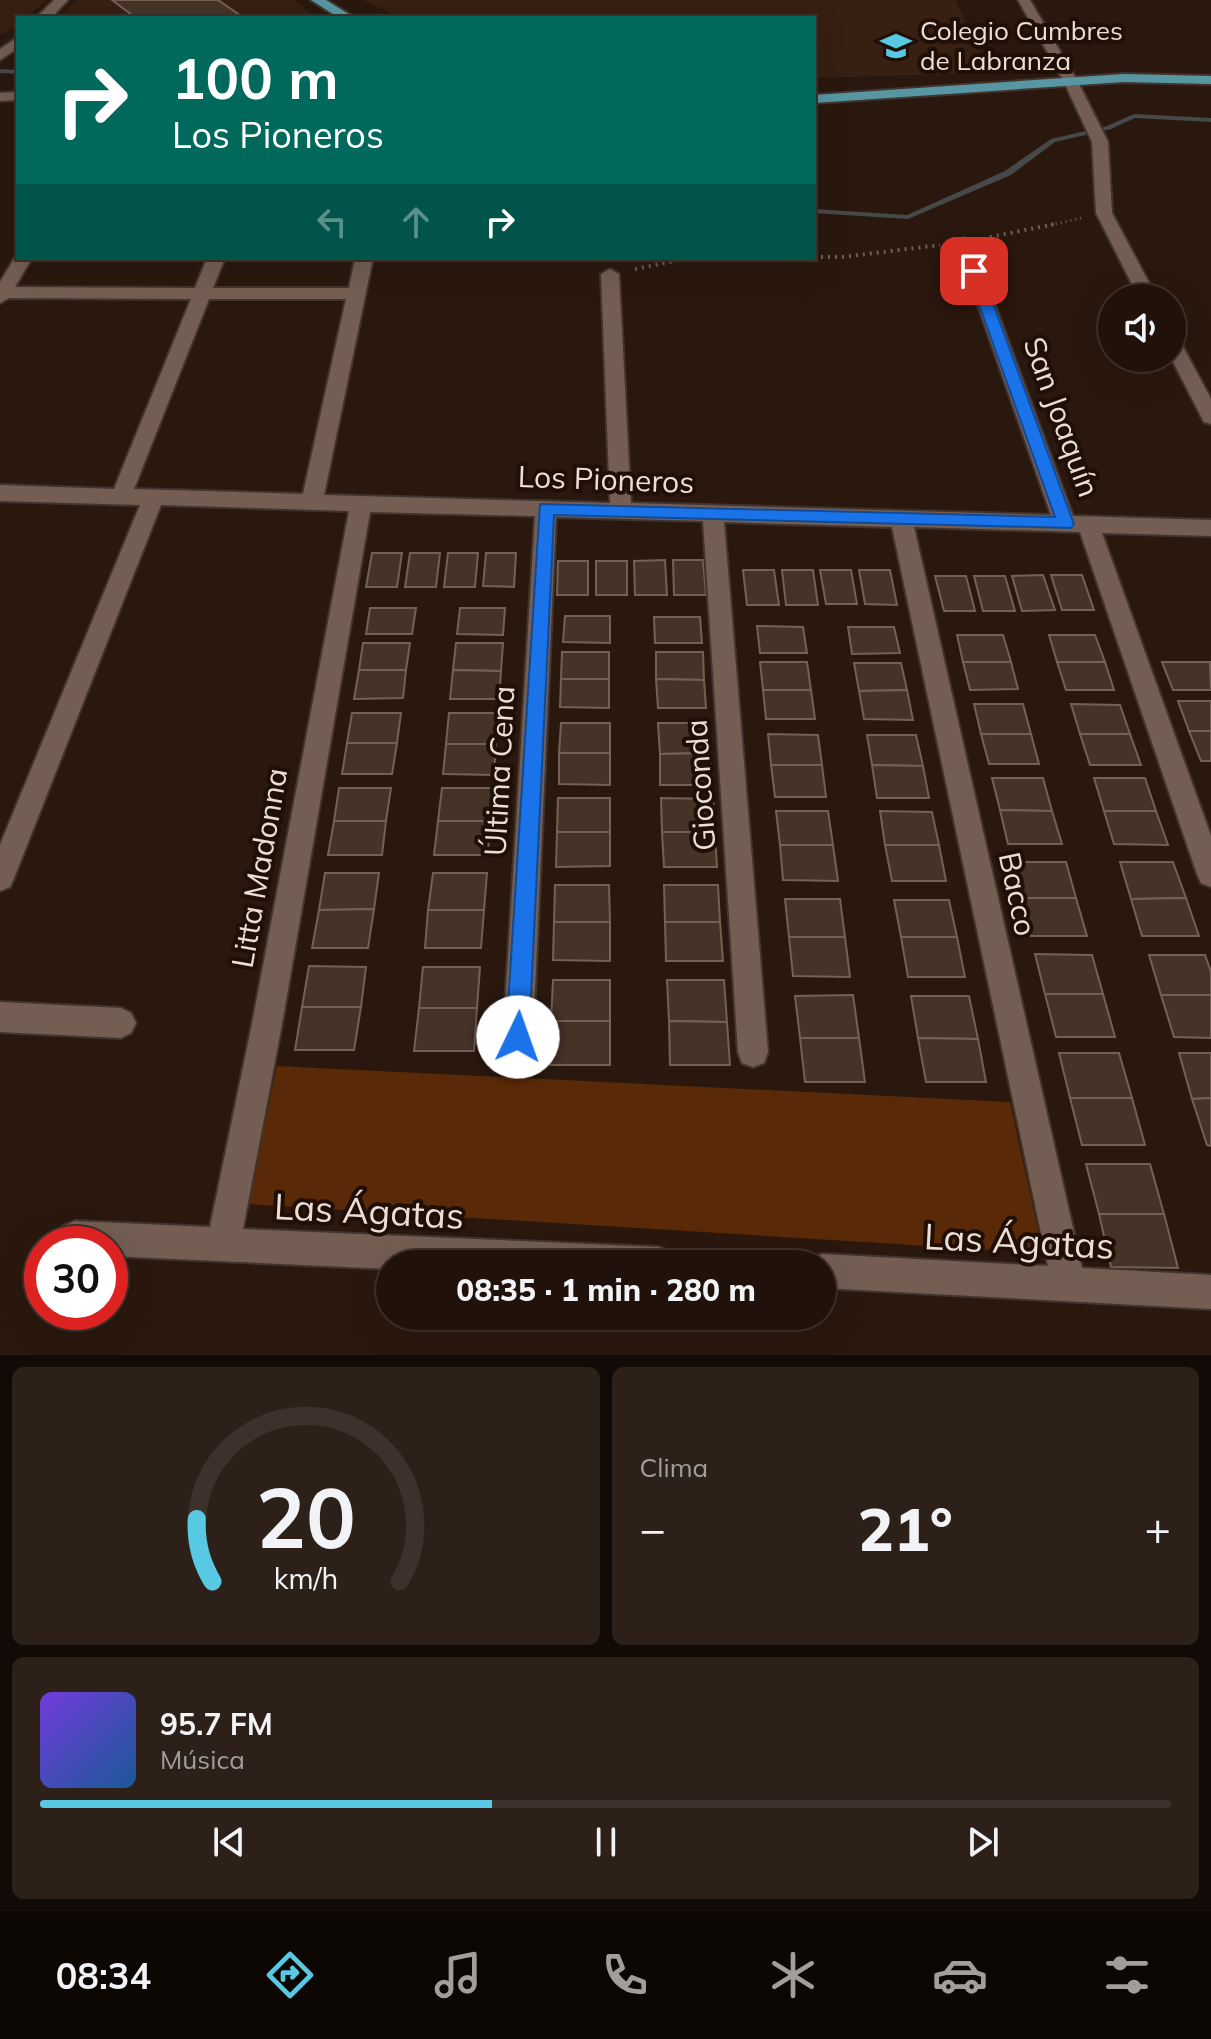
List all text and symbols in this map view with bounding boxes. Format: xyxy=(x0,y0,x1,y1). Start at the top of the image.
place label: Colegio Cumbres de Labranza xyxy=(920,14,1123,77)
school or university icon: Colegio Cumbres de Labranza xyxy=(879,29,913,63)
text: 100 m xyxy=(172,43,339,113)
icon: right xyxy=(40,48,144,152)
text: Los Pioneros xyxy=(172,112,384,157)
icon: left xyxy=(310,200,354,244)
icon: ahead xyxy=(394,200,438,244)
icon: right xyxy=(478,200,522,244)
pin xyxy=(940,237,1008,305)
icon: arrive xyxy=(952,249,996,293)
map controls xyxy=(1098,284,1186,372)
button: sound xyxy=(1098,284,1186,372)
street label: San Joaquín xyxy=(1016,332,1108,502)
street label: Los Pioneros xyxy=(517,457,695,501)
street label: Última Cena xyxy=(476,685,522,857)
street label: Gioconda xyxy=(676,718,724,852)
street label: Litta Madonna xyxy=(223,765,295,971)
street label: Bacco xyxy=(991,848,1045,939)
position arrow xyxy=(476,995,560,1079)
street label: Las Ágatas xyxy=(273,1183,465,1238)
street label: Las Ágatas xyxy=(923,1213,1115,1268)
speed limit sign: 30 xyxy=(24,1226,128,1330)
text: 08:35 · 1 min · 280 m xyxy=(456,1271,756,1309)
text: Clima xyxy=(640,1451,708,1484)
text: 20 xyxy=(256,1464,356,1569)
text: 21° xyxy=(858,1491,953,1566)
text: − xyxy=(640,1501,666,1556)
text: + xyxy=(1145,1501,1171,1556)
text: km/h xyxy=(273,1560,338,1596)
text: 95.7 FM xyxy=(160,1705,273,1743)
text: Música xyxy=(160,1743,245,1776)
icon: previous xyxy=(207,1820,251,1864)
icon: pause xyxy=(584,1820,628,1864)
icon: next xyxy=(961,1820,1005,1864)
icon: directions xyxy=(262,1947,318,2003)
icon: music xyxy=(430,1947,486,2003)
icon: phone xyxy=(597,1947,653,2003)
icon: climate xyxy=(765,1947,821,2003)
icon: car xyxy=(932,1947,988,2003)
icon: filters xyxy=(1099,1947,1155,2003)
text: 08:34 xyxy=(56,1953,151,1998)

